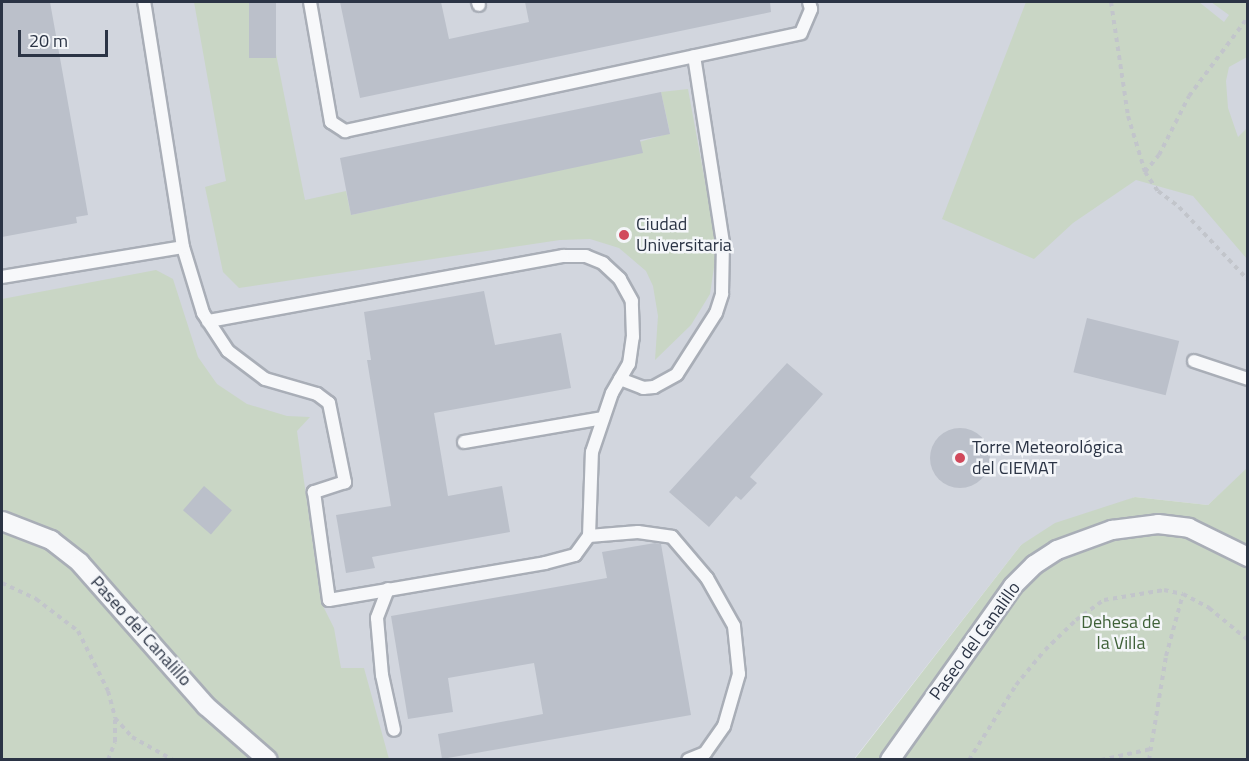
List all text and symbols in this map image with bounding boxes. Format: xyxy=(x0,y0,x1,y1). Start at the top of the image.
scale bar xyxy=(21,18,111,56)
text: 20 m xyxy=(29,27,68,54)
place label: Ciudad Universitaria xyxy=(636,214,732,256)
marker: Ciudad Universitaria xyxy=(617,228,631,242)
place label: Torre Meteorológica del CIEMAT xyxy=(972,437,1123,480)
marker: Torre Meteorológica del CIEMAT xyxy=(953,451,967,465)
street label: Paseo del Canalillo xyxy=(86,572,196,690)
street label: Paseo del Canalillo xyxy=(925,578,1025,704)
park label: Dehesa de la Villa xyxy=(1081,612,1161,654)

